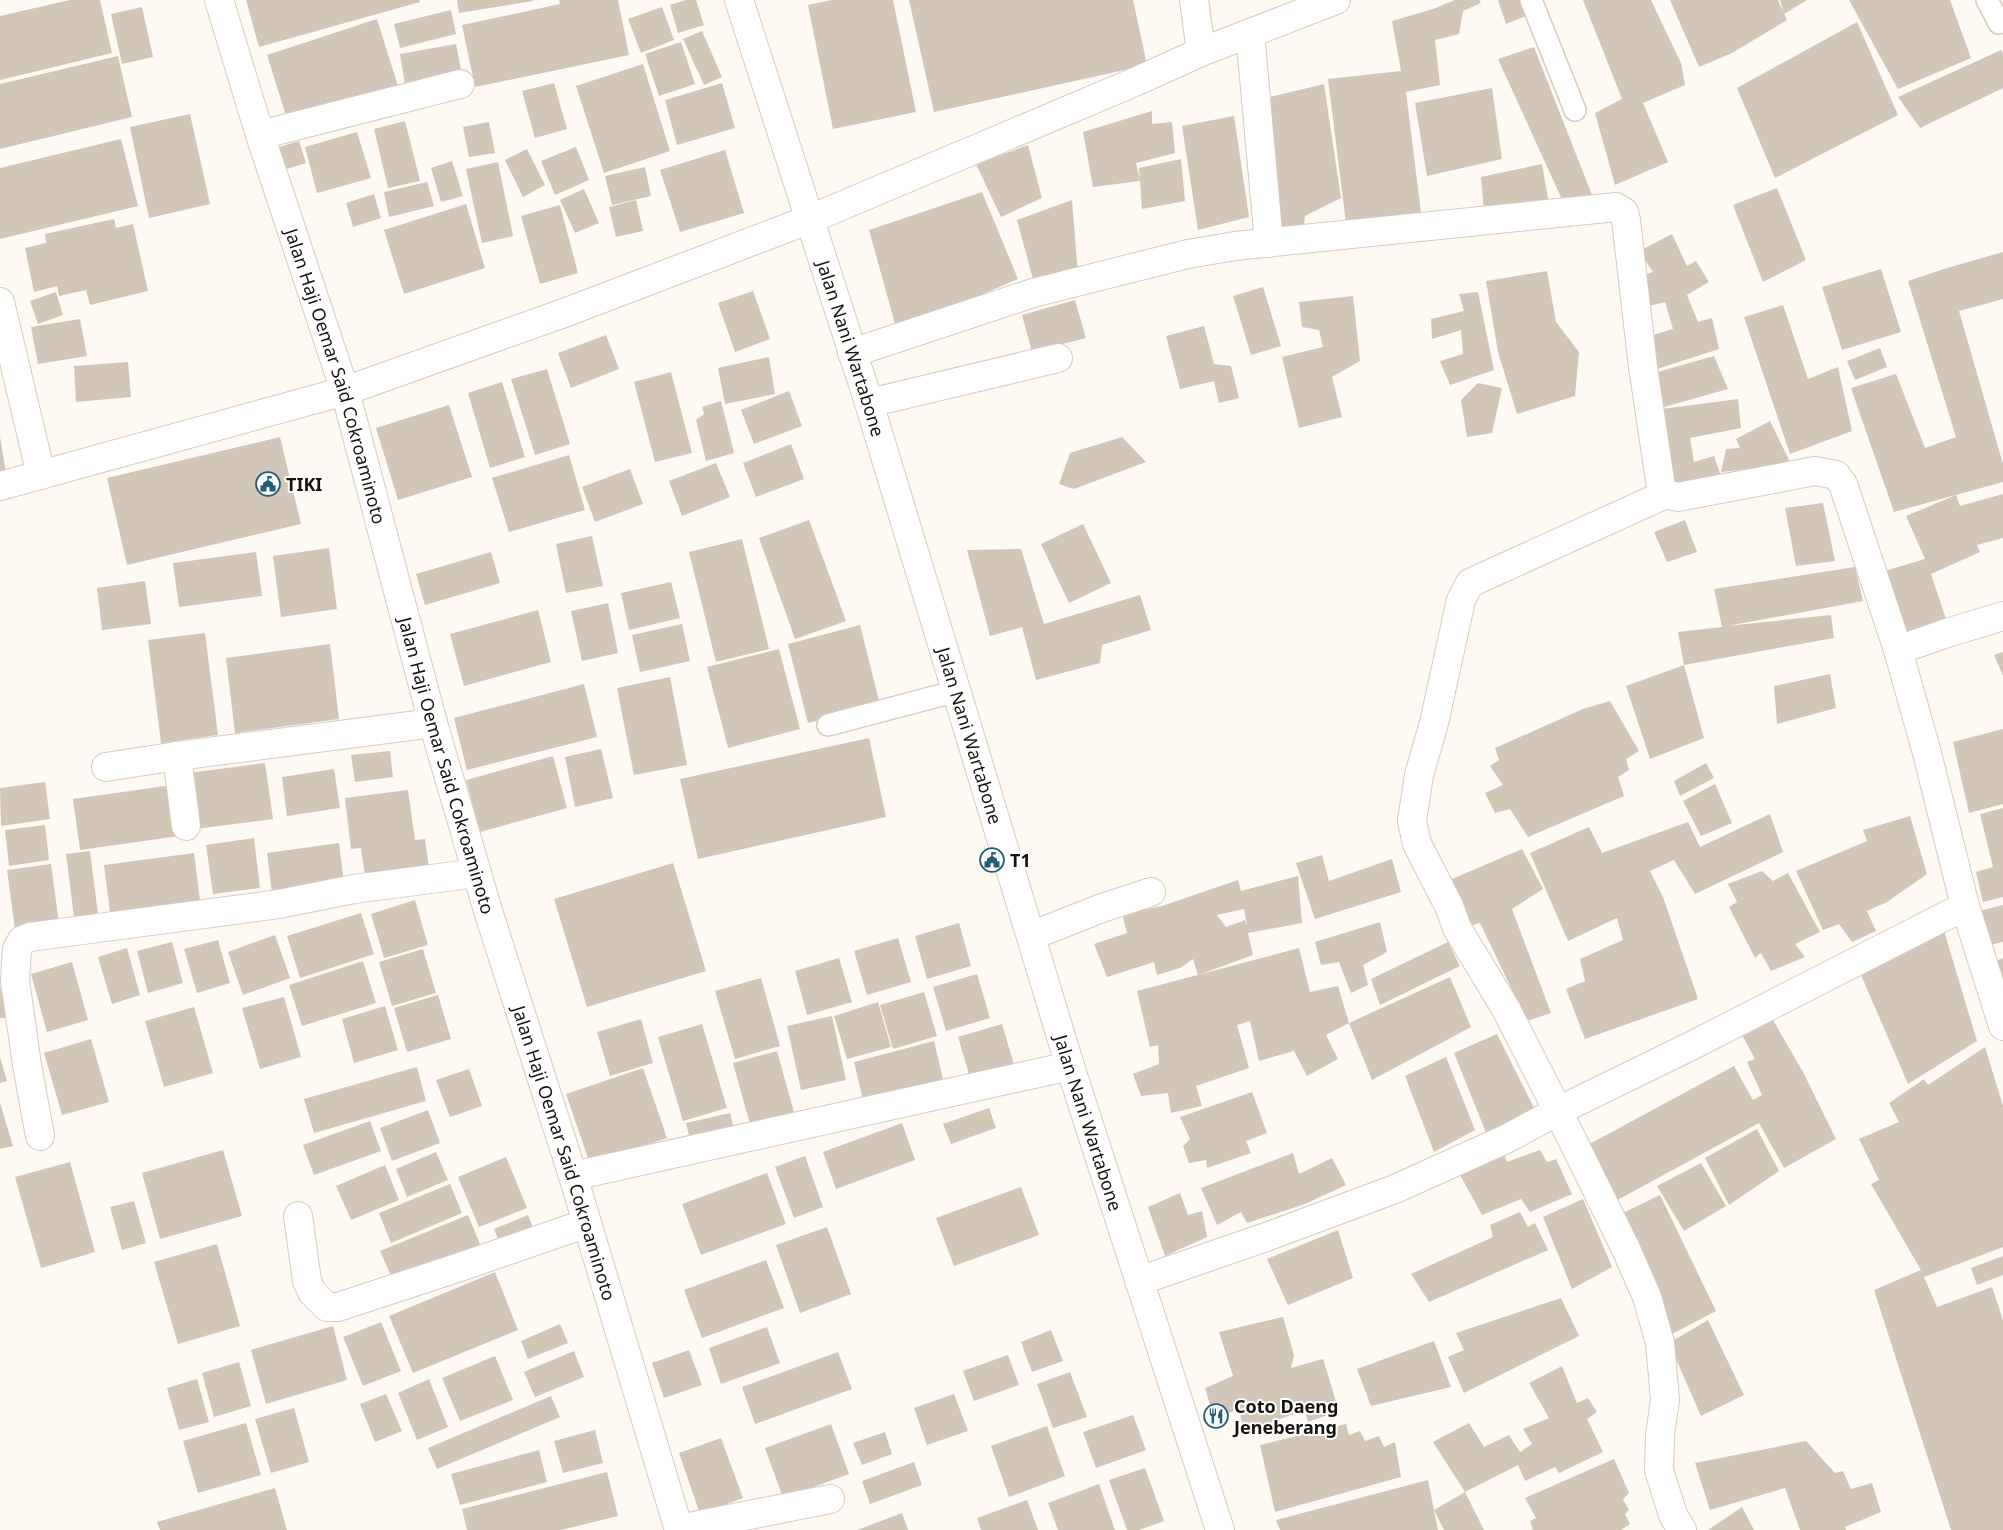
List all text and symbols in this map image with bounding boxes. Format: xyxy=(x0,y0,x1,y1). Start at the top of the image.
street label: Jalan Haji Oemar Said Cokroaminoto xyxy=(279,223,392,527)
street label: Jalan Nani Wartabone xyxy=(811,255,890,439)
public building icon: TIKI xyxy=(255,471,281,497)
place label: TIKI xyxy=(286,472,322,496)
street label: Jalan Haji Oemar Said Cokroaminoto xyxy=(393,613,500,917)
street label: Jalan Nani Wartabone xyxy=(931,642,1008,827)
public building icon: T1 xyxy=(979,847,1005,873)
place label: T1 xyxy=(1010,848,1031,872)
street label: Jalan Haji Oemar Said Cokroaminoto xyxy=(507,1001,622,1303)
street label: Jalan Nani Wartabone xyxy=(1049,1030,1128,1214)
place label: Coto Daeng Jeneberang xyxy=(1232,1394,1338,1439)
restaurant icon: Coto Daeng Jeneberang xyxy=(1203,1403,1229,1429)

